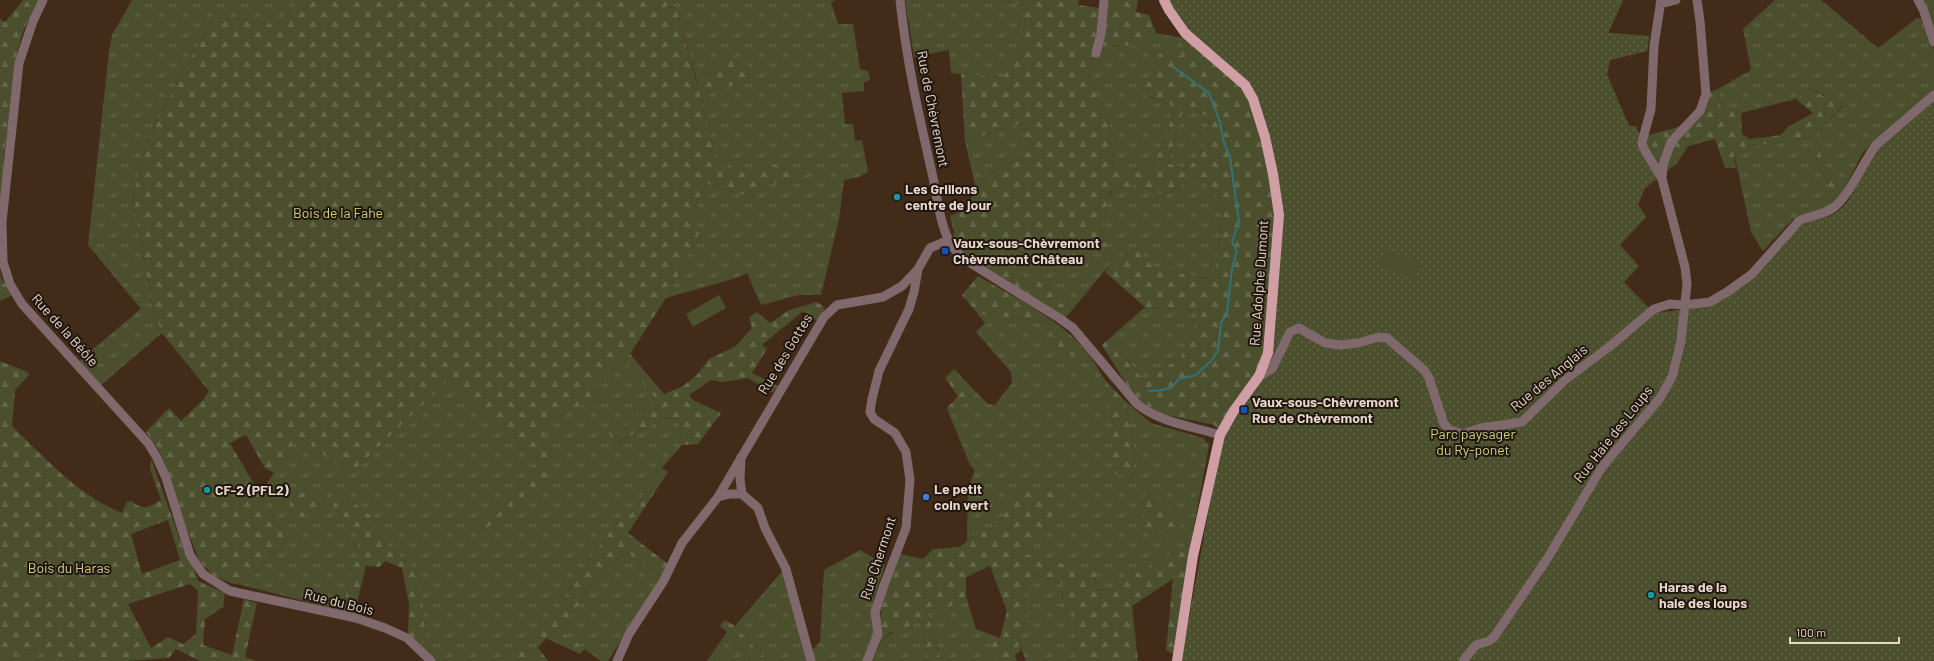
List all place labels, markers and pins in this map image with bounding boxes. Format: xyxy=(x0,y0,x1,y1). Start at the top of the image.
place label: Les Grillons centre de jour xyxy=(905,180,992,213)
marker: Les Grillons centre de jour xyxy=(892,192,902,202)
place label: Vaux-sous-Chèvremont Chèvremont Château xyxy=(953,234,1100,267)
marker: Vaux-sous-Chèvremont Chèvremont Château xyxy=(940,246,950,256)
place label: Vaux-sous-Chèvremont Rue de Chèvremont xyxy=(1252,393,1399,426)
marker: Vaux-sous-Chèvremont Rue de Chèvremont xyxy=(1239,405,1249,415)
place label: Le petit coin vert xyxy=(934,480,989,513)
place label: CF-2 (PFL2) xyxy=(215,481,289,498)
marker: CF-2 (PFL2) xyxy=(202,485,212,495)
marker: Le petit coin vert xyxy=(921,492,931,502)
place label: Haras de la haie des loups xyxy=(1659,578,1747,611)
marker: Haras de la haie des loups xyxy=(1646,590,1656,600)

